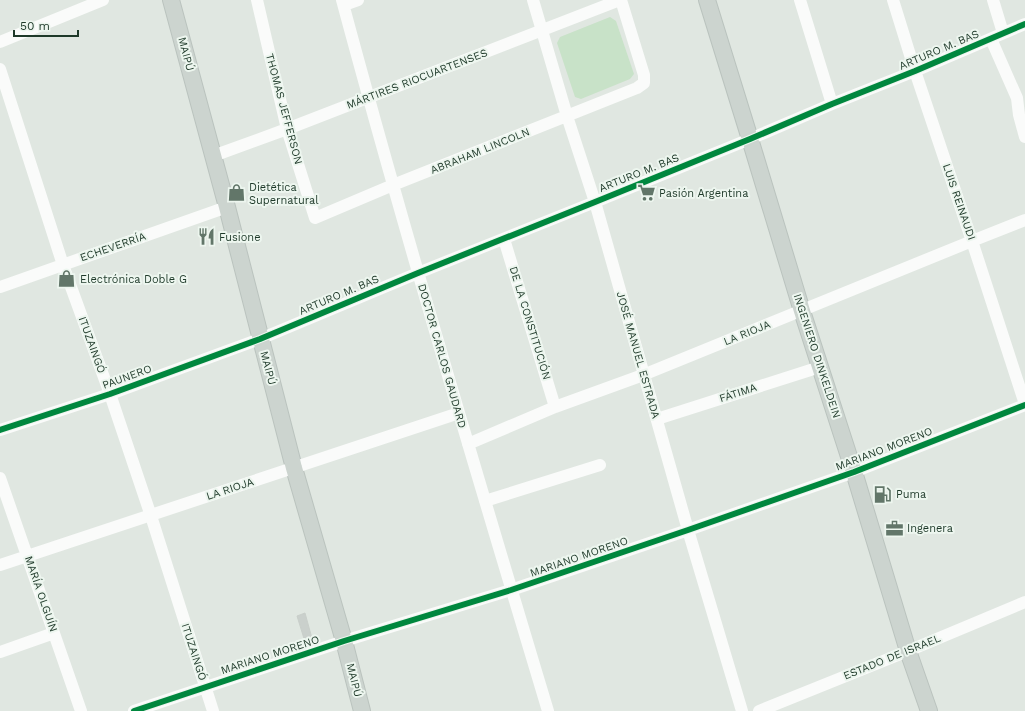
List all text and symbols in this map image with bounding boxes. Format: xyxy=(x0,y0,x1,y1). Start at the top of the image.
scale bar xyxy=(14,12,78,38)
text: 50 m xyxy=(20,19,50,33)
street label: ARTURO M. BAS xyxy=(897,27,981,73)
street label: MAIPÚ xyxy=(175,35,198,72)
street label: MÁRTIRES RIOCUARTENSES xyxy=(344,45,489,112)
street label: THOMAS JEFFERSON xyxy=(263,52,305,166)
street label: ABRAHAM LINCOLN xyxy=(428,125,532,177)
street label: ARTURO M. BAS xyxy=(597,151,681,195)
street label: LUIS REINAUDI xyxy=(940,162,978,242)
place label: Dietética Supernatural xyxy=(249,181,319,207)
shop icon: Dietética Supernatural xyxy=(226,183,246,203)
supermarket icon: Pasión Argentina xyxy=(636,183,656,203)
place label: Pasión Argentina xyxy=(659,187,748,200)
restaurant icon: Fusione xyxy=(196,227,216,247)
street label: ECHEVERRÍA xyxy=(78,229,148,264)
place label: Fusione xyxy=(219,231,261,244)
street label: DE LA CONSTITUCIÓN xyxy=(507,264,554,381)
shop icon: Electrónica Doble G xyxy=(57,269,77,289)
street label: ARTURO M. BAS xyxy=(297,272,381,318)
place label: Electrónica Doble G xyxy=(80,273,187,286)
street label: DOCTOR CARLOS GAUDARD xyxy=(415,282,469,430)
street label: JOSÉ MANUEL ESTRADA xyxy=(614,290,663,420)
street label: INGENIERO DINKELDEIN xyxy=(791,292,843,420)
street label: ITUZAINGÓ xyxy=(76,315,109,375)
street label: LA RIOJA xyxy=(722,318,772,348)
street label: MAIPÚ xyxy=(257,349,280,386)
street label: PAUNERO xyxy=(101,362,153,392)
street label: FÁTIMA xyxy=(717,380,758,405)
street label: MARIANO MORENO xyxy=(834,425,934,473)
street label: LA RIOJA xyxy=(205,475,255,503)
fuel station icon: Puma xyxy=(873,484,893,504)
place label: Puma xyxy=(896,488,926,501)
office icon: Ingenera xyxy=(884,518,904,538)
place label: Ingenera xyxy=(907,522,953,535)
street label: MARIANO MORENO xyxy=(528,534,630,580)
street label: MARÍA OLGUÍN xyxy=(22,554,61,634)
street label: ITUZAINGÓ xyxy=(179,621,210,682)
street label: ESTADO DE ISRAEL xyxy=(841,631,943,682)
street label: MARIANO MORENO xyxy=(219,633,321,677)
street label: MAIPÚ xyxy=(344,661,365,698)

